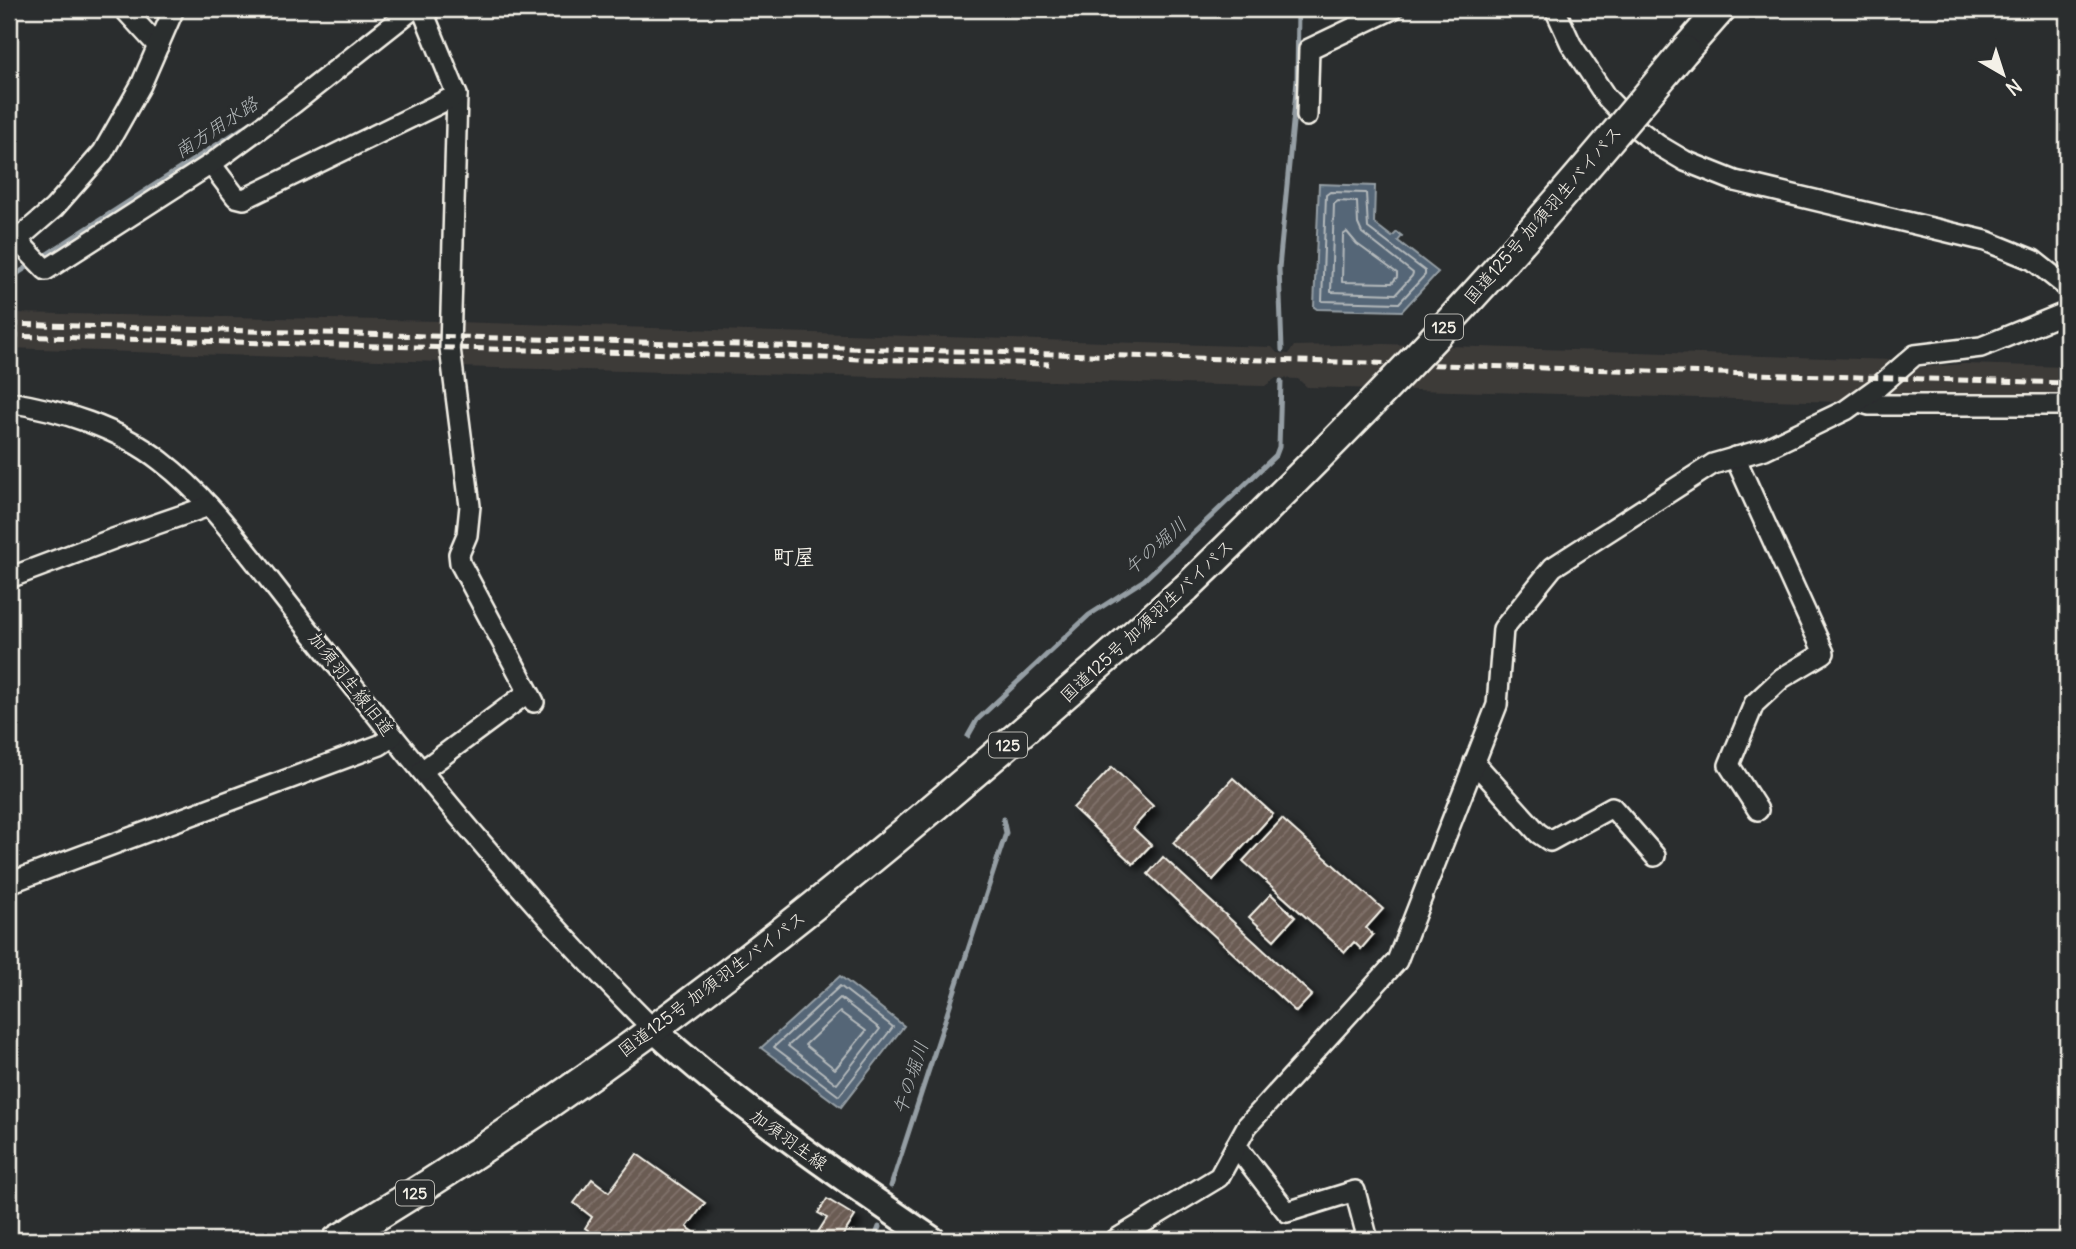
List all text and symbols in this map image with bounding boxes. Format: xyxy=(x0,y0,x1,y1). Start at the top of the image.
north arrow xyxy=(1968,38,2038,108)
text: N xyxy=(2001,74,2026,101)
water label: 南方用水路 xyxy=(170,91,263,163)
street label: 国道125号 加須羽生バイパス xyxy=(1459,121,1627,309)
road number: 125 xyxy=(1425,314,1463,340)
water label: 午の堀川 xyxy=(1118,512,1192,580)
street label: 国道125号 加須羽生バイパス xyxy=(1055,534,1238,707)
district label: 町屋 xyxy=(773,543,815,570)
street label: 加須羽生線旧道 xyxy=(304,627,399,740)
road number: 125 xyxy=(989,732,1027,758)
street label: 国道125号 加須羽生バイパス xyxy=(613,905,810,1062)
water label: 午の堀川 xyxy=(887,1038,933,1118)
street label: 加須羽生線 xyxy=(746,1104,832,1175)
road number: 125 xyxy=(396,1180,434,1205)

